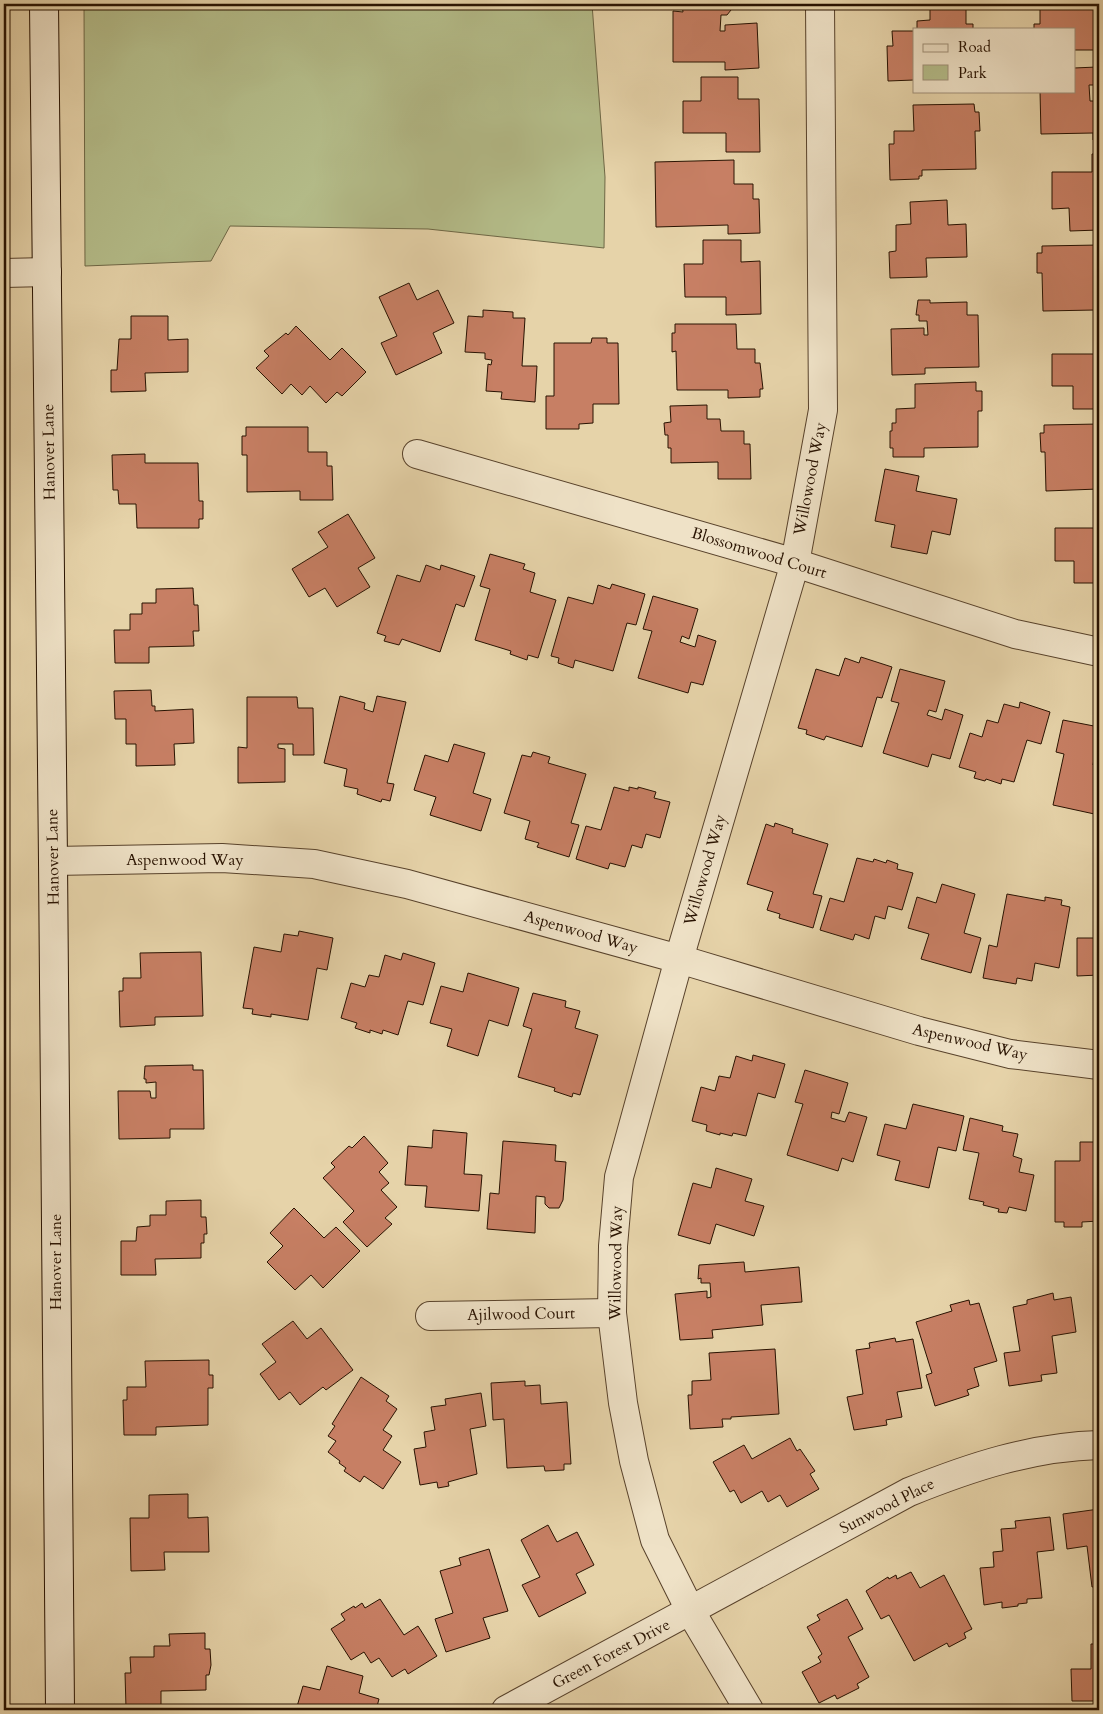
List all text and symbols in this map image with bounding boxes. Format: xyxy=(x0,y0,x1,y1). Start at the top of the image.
legend xyxy=(913,28,1076,92)
text: Road xyxy=(958,37,991,57)
text: Park xyxy=(958,63,987,83)
street label: Hanover Lane xyxy=(37,404,61,500)
street label: Willowood Way xyxy=(788,420,832,538)
street label: Blossomwood Court xyxy=(689,522,829,584)
street label: Hanover Lane xyxy=(41,809,65,905)
street label: Willowood Way xyxy=(678,811,732,929)
street label: Aspenwood Way xyxy=(126,849,244,871)
street label: Aspenwood Way xyxy=(521,905,641,959)
street label: Aspenwood Way xyxy=(910,1018,1030,1066)
street label: Willowood Way xyxy=(604,1205,628,1322)
street label: Hanover Lane xyxy=(45,1214,67,1310)
street label: Ajilwood Court xyxy=(467,1302,575,1326)
street label: Sunwood Place xyxy=(836,1473,938,1539)
street label: Green Forest Drive xyxy=(548,1614,674,1694)

